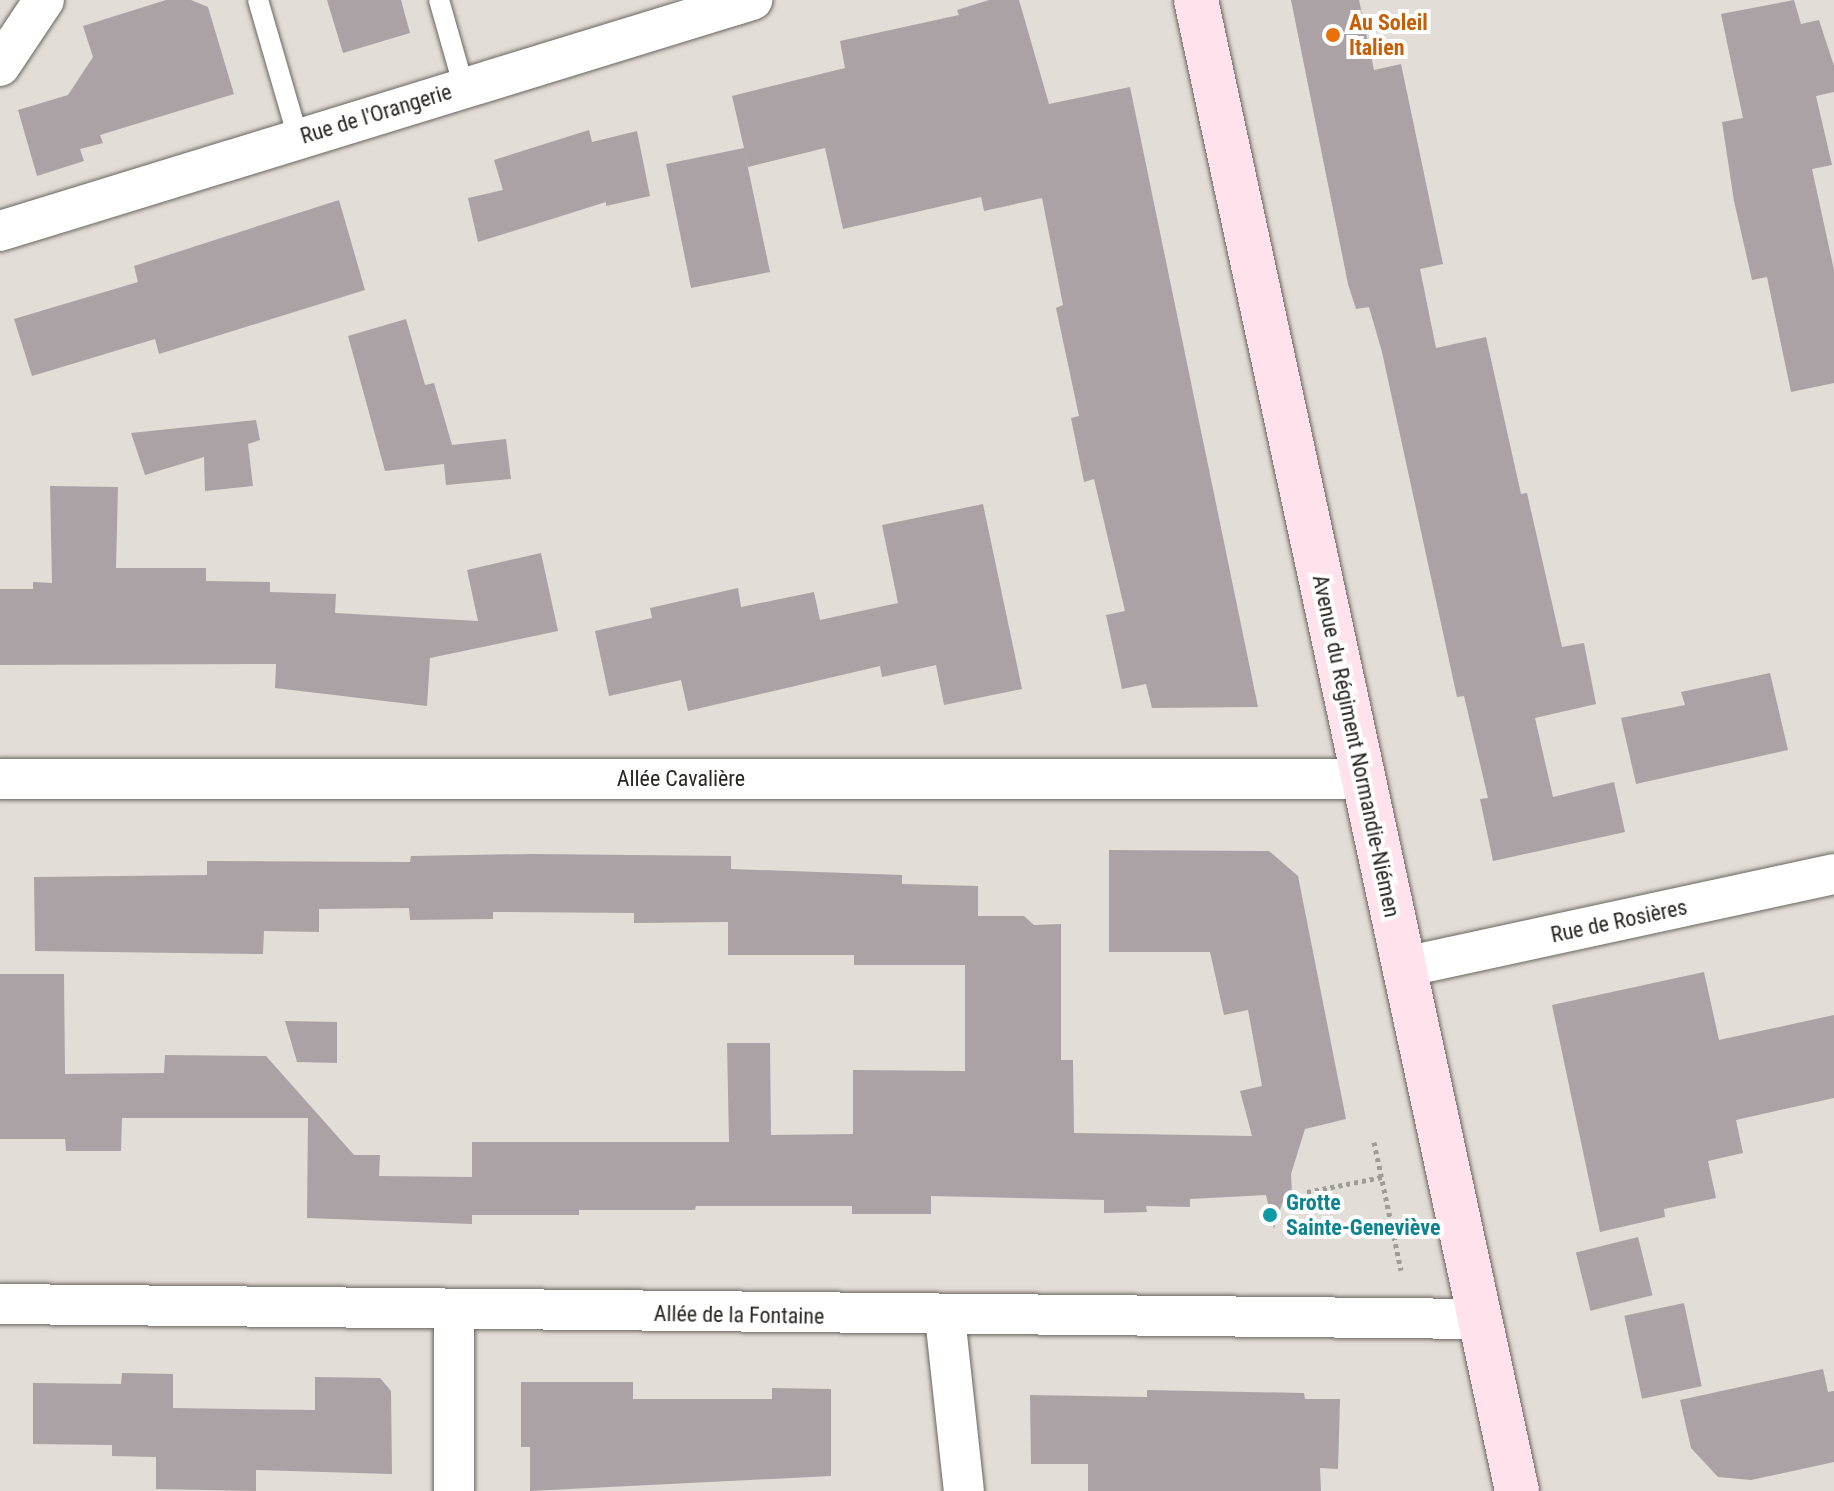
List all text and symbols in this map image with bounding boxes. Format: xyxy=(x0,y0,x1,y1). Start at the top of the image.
place label: Au Soleil Italien xyxy=(1349,9,1428,60)
marker: Au Soleil Italien xyxy=(1324,26,1342,44)
street label: Rue de l'Orangerie xyxy=(297,78,455,150)
street label: Avenue du Régiment Normandie-Niémen xyxy=(1307,572,1405,920)
street label: Allée Cavalière xyxy=(617,766,745,792)
street label: Rue de Rosières xyxy=(1548,894,1690,948)
place label: Grotte Sainte-Geneviève xyxy=(1286,1189,1441,1240)
marker: Grotte Sainte-Geneviève xyxy=(1261,1206,1279,1224)
street label: Allée de la Fontaine xyxy=(654,1300,824,1330)

